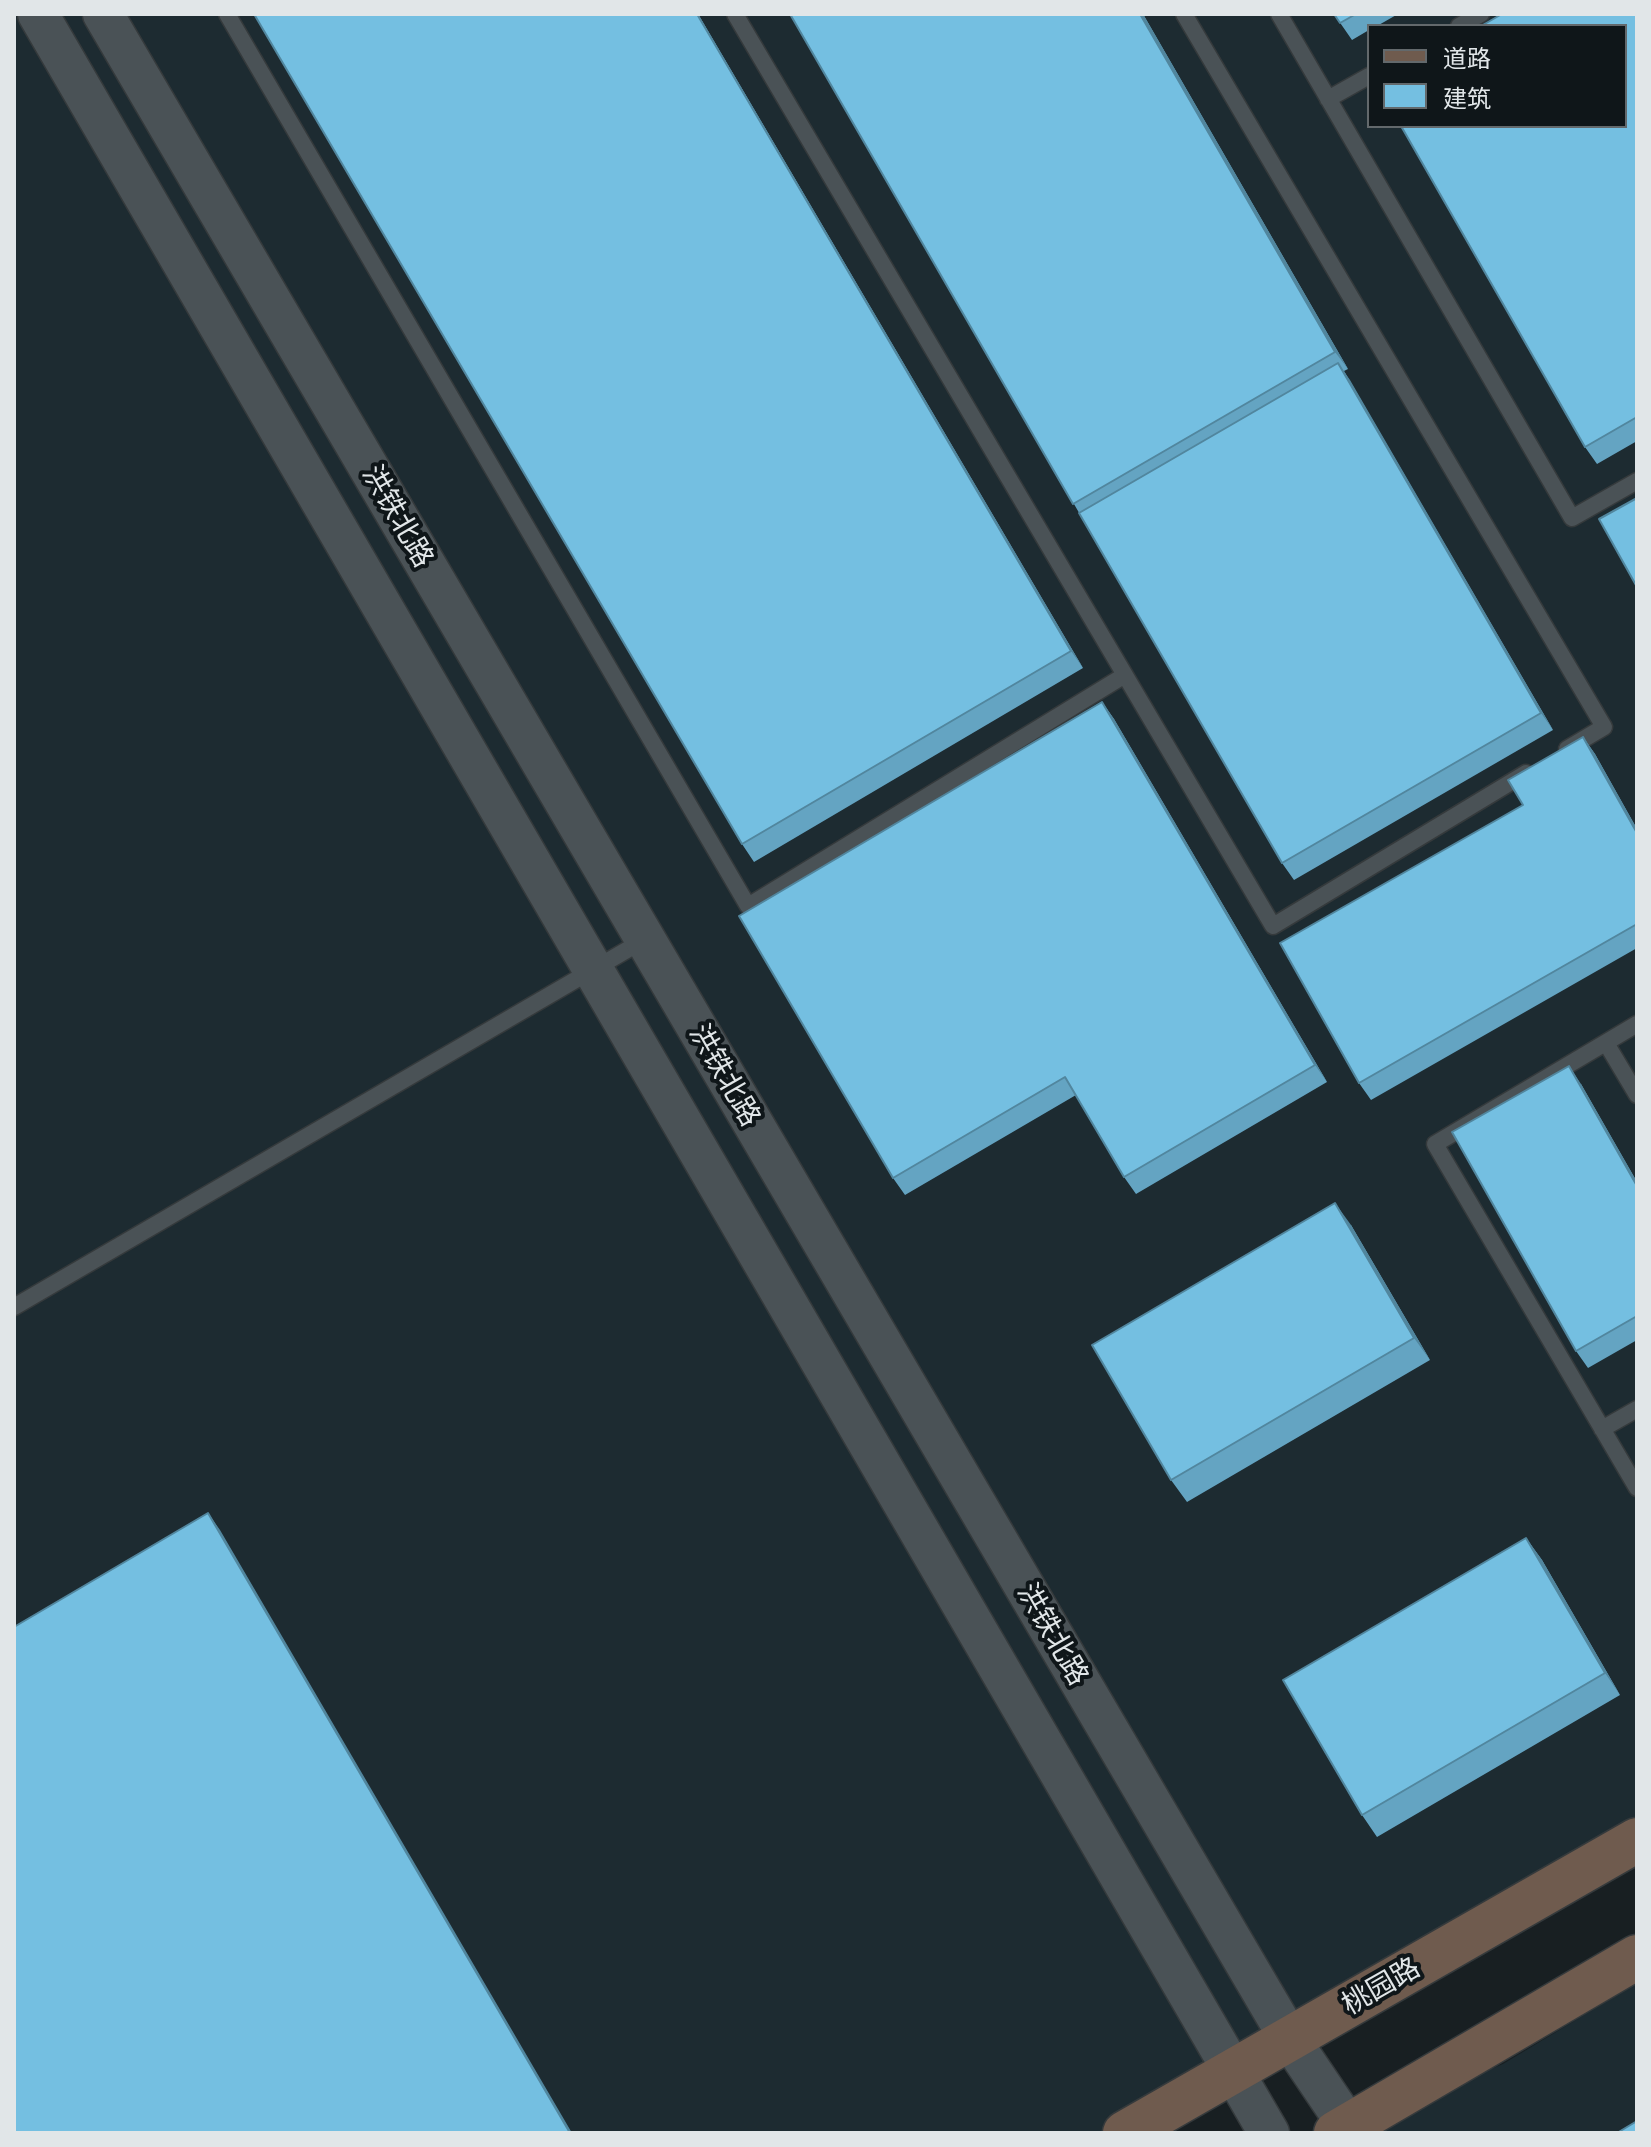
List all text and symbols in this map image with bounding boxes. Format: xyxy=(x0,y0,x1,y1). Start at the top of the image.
legend xyxy=(1367,24,1627,128)
text: 道路 xyxy=(1443,45,1491,72)
text: 建筑 xyxy=(1443,85,1491,112)
street label: 洪铁北路 xyxy=(355,459,441,573)
street label: 洪铁北路 xyxy=(682,1018,768,1132)
street label: 洪铁北路 xyxy=(1010,1577,1096,1691)
street label: 桃园路 xyxy=(1336,1950,1426,2022)

